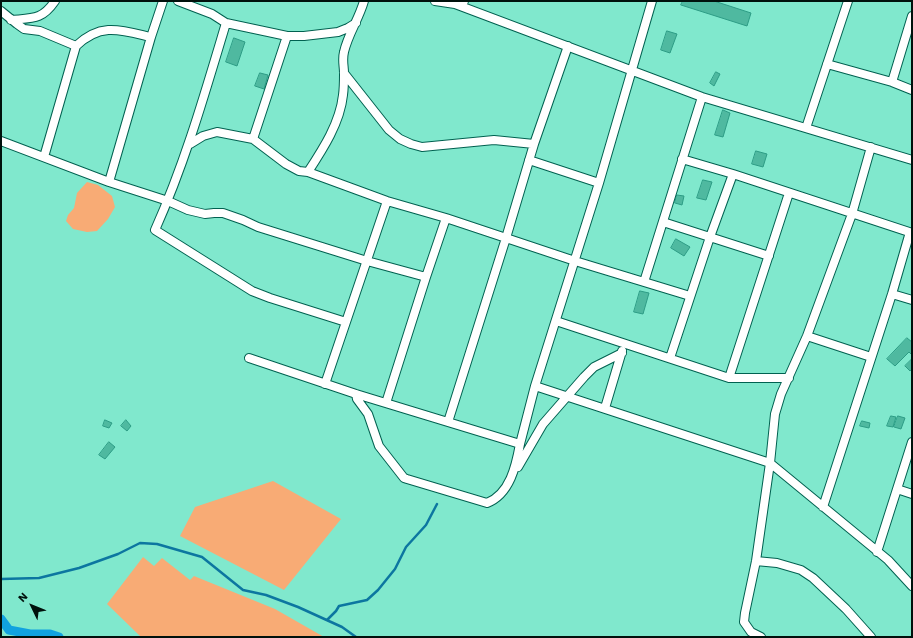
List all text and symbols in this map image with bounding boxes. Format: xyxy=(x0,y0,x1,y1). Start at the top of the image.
north arrow xyxy=(12,586,52,626)
text: N xyxy=(15,590,30,605)

